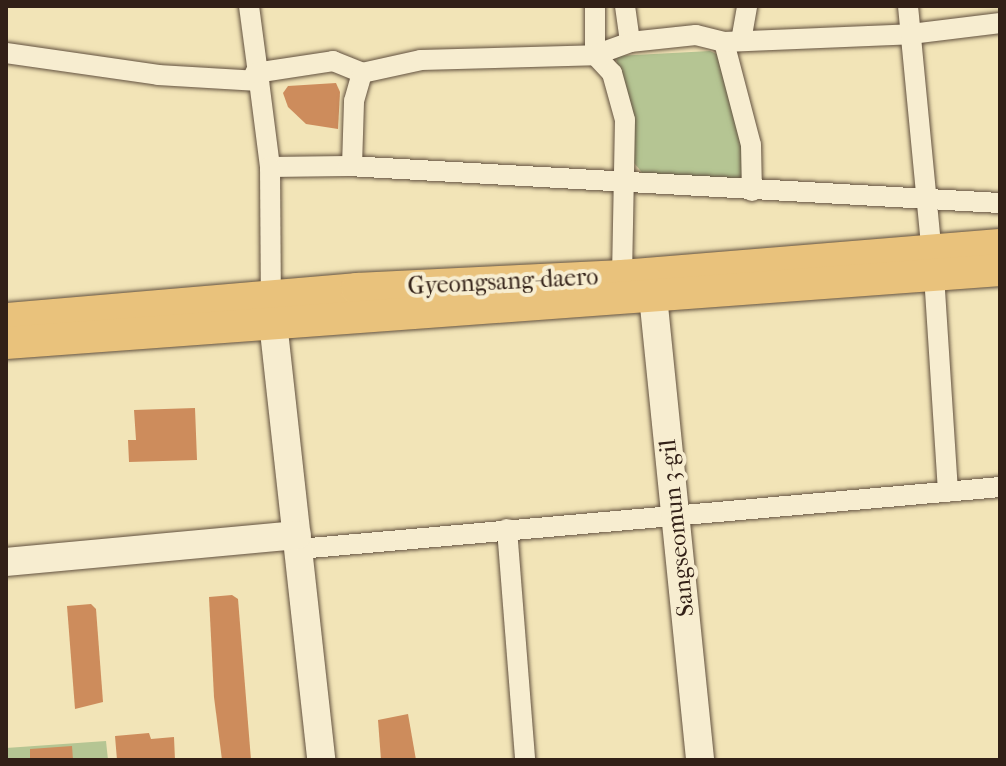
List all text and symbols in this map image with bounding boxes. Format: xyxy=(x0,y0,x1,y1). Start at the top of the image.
street label: Gyeongsang-daero xyxy=(407,263,599,301)
street label: Sangseomun 3-gil xyxy=(653,438,701,618)

